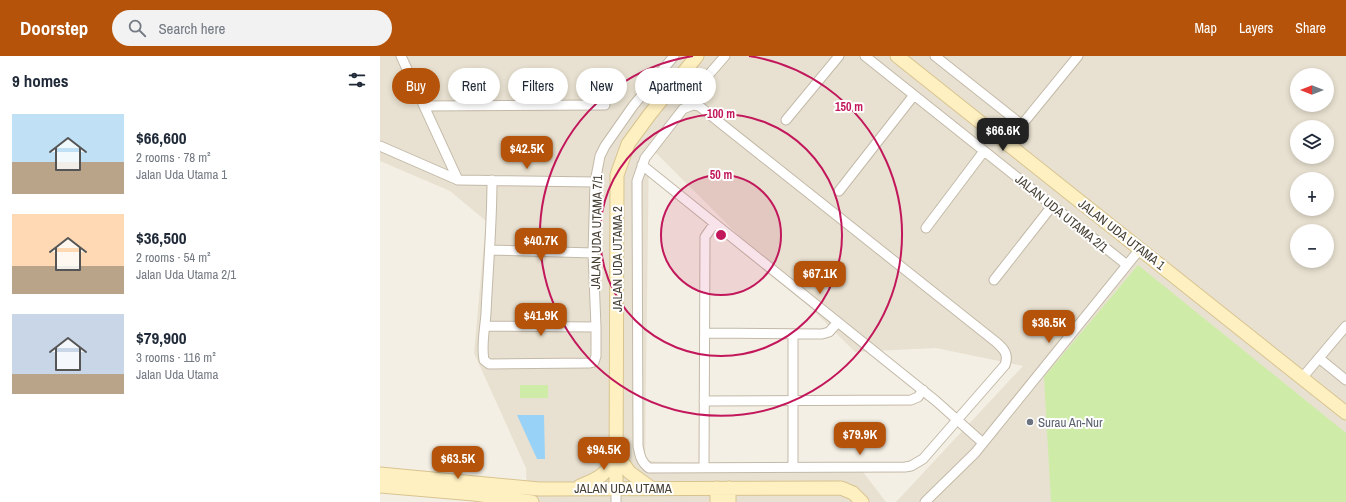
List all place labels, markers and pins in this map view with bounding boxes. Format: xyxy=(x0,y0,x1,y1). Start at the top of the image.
pin: $66.6K xyxy=(970,118,1036,152)
pin: $42.5K xyxy=(494,136,560,170)
pin: $40.7K xyxy=(508,228,574,262)
centre of rings xyxy=(714,228,728,242)
pin: $67.1K xyxy=(787,261,853,295)
pin: $41.9K xyxy=(508,303,574,337)
pin: $36.5K xyxy=(1016,310,1082,344)
place label: Surau An-Nur xyxy=(1038,414,1103,431)
marker: Surau An-Nur xyxy=(1025,417,1035,427)
pin: $79.9K xyxy=(827,422,893,456)
pin: $94.5K xyxy=(571,437,637,471)
pin: $63.5K xyxy=(425,446,491,480)

